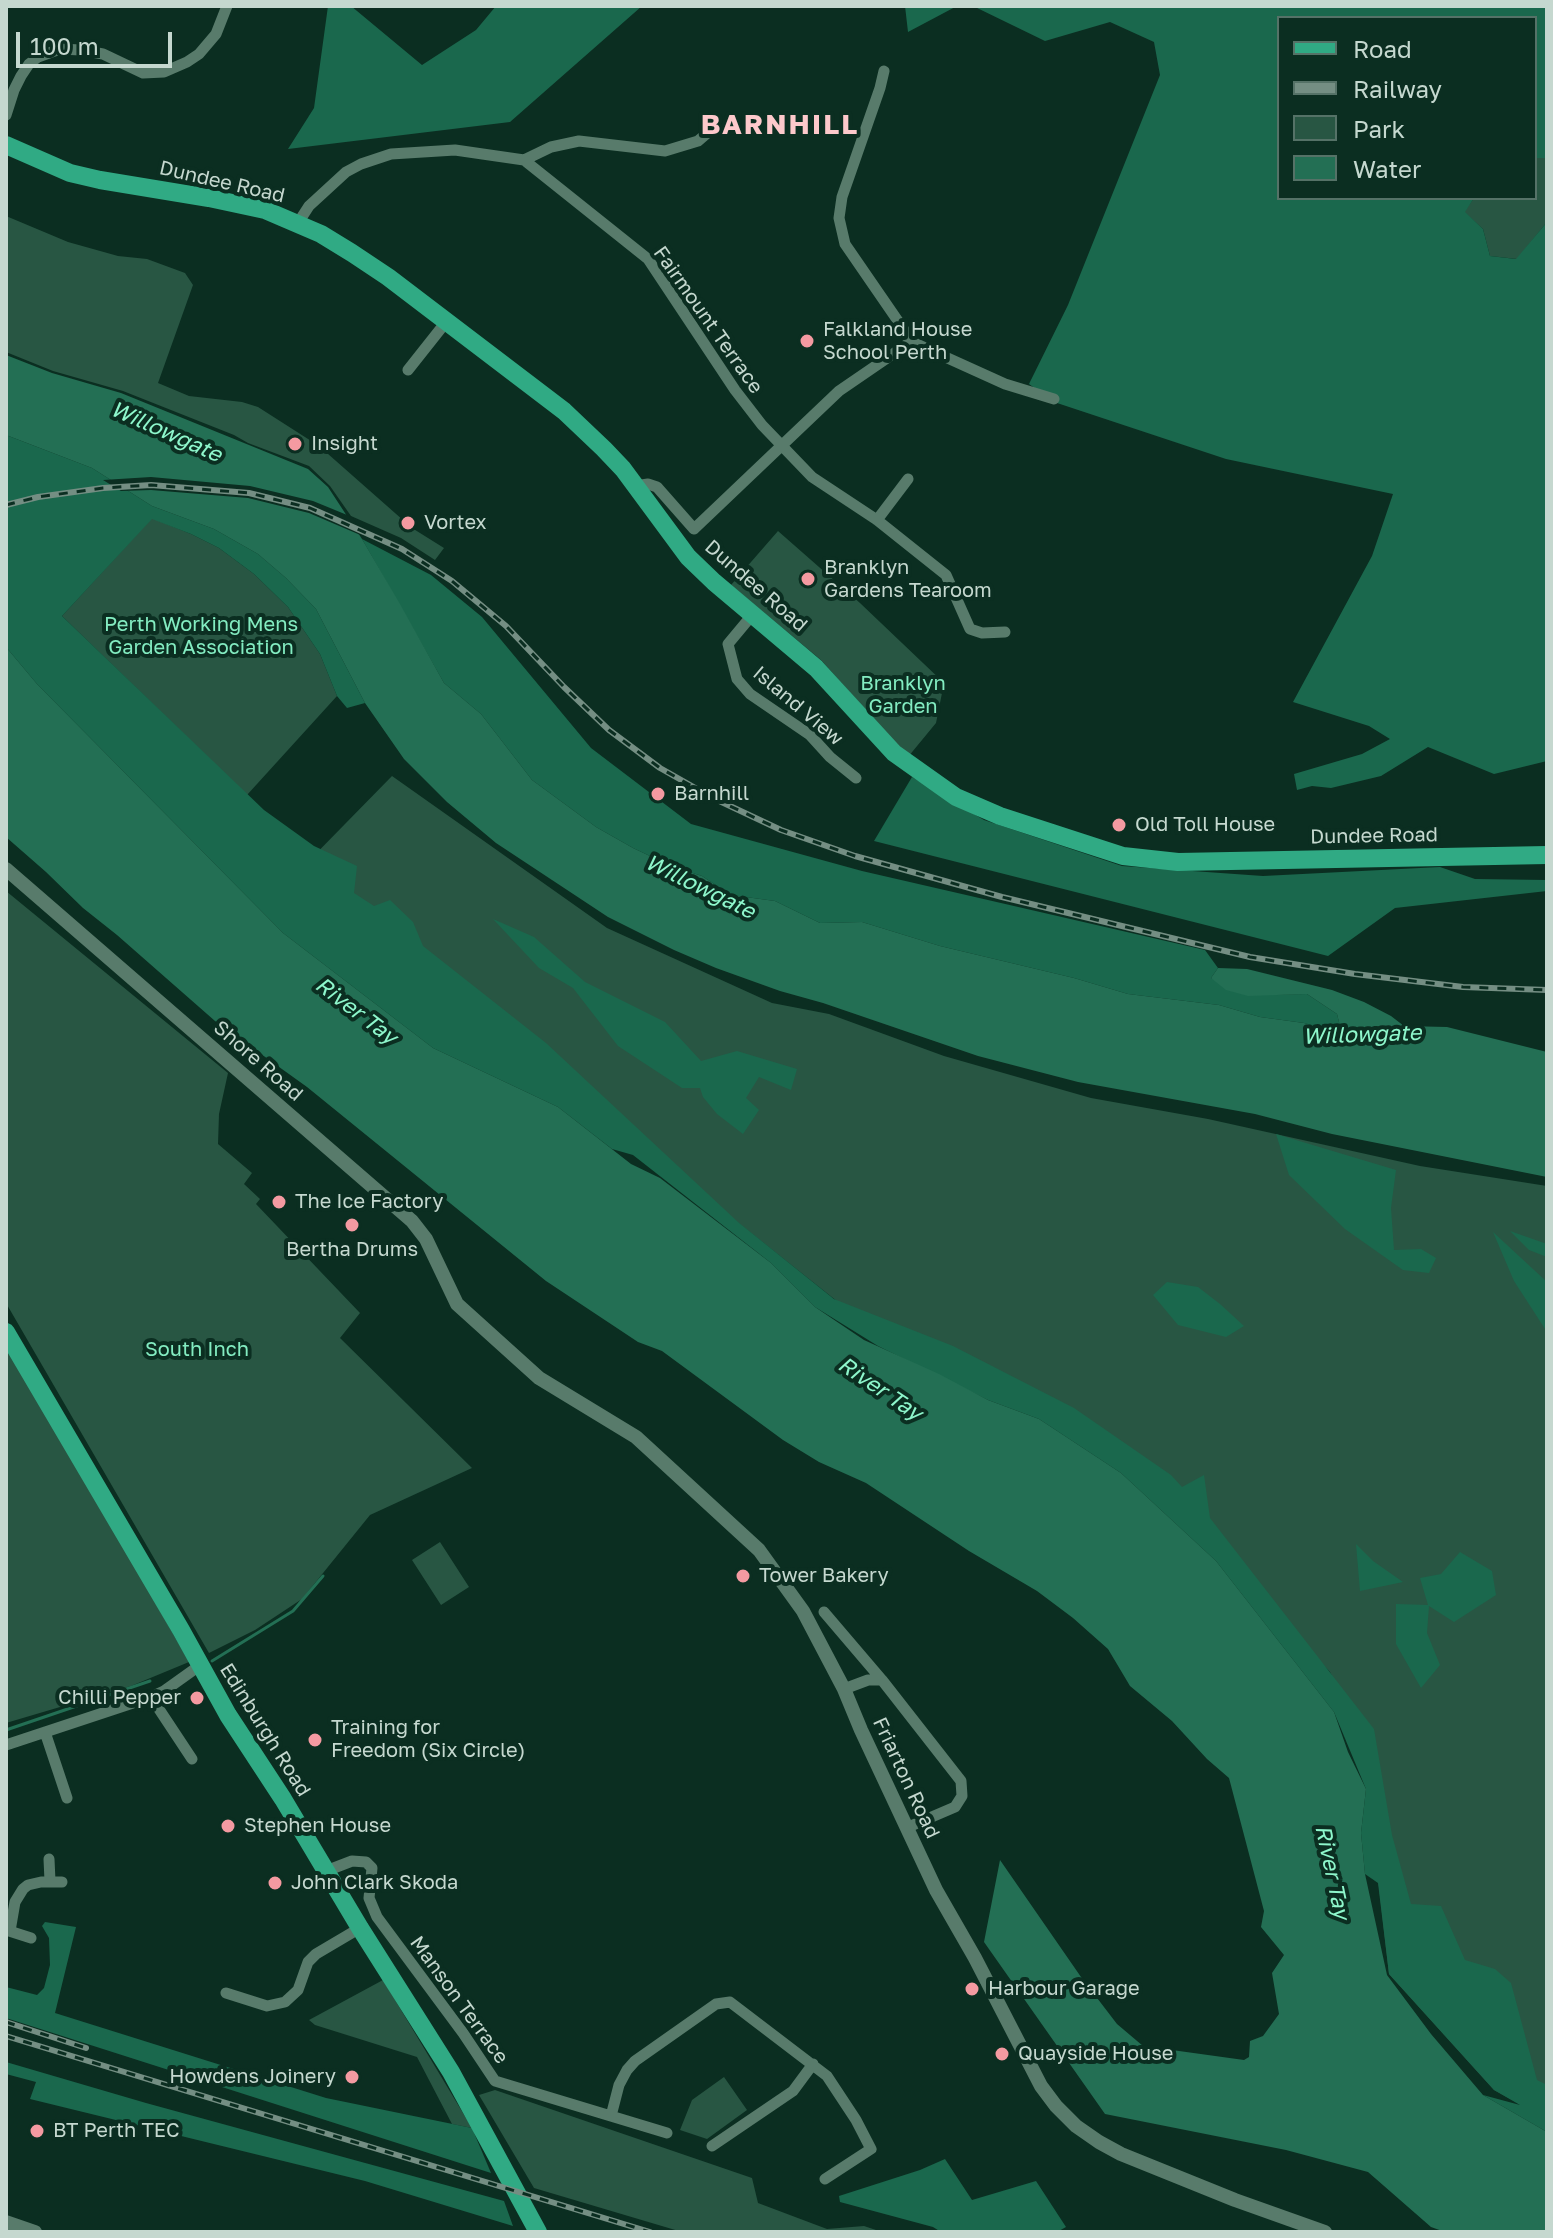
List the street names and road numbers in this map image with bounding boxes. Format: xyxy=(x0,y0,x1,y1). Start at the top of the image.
street label: Dundee Road xyxy=(157,156,287,208)
street label: Fairmount Terrace xyxy=(648,242,768,398)
street label: Dundee Road xyxy=(700,535,812,637)
street label: Island View xyxy=(748,661,848,751)
street label: Dundee Road xyxy=(1310,823,1438,849)
street label: Shore Road xyxy=(209,1016,307,1106)
street label: Edinburgh Road xyxy=(214,1659,316,1801)
street label: Friarton Road xyxy=(867,1714,945,1842)
street label: Manson Terrace xyxy=(405,1931,513,2069)

